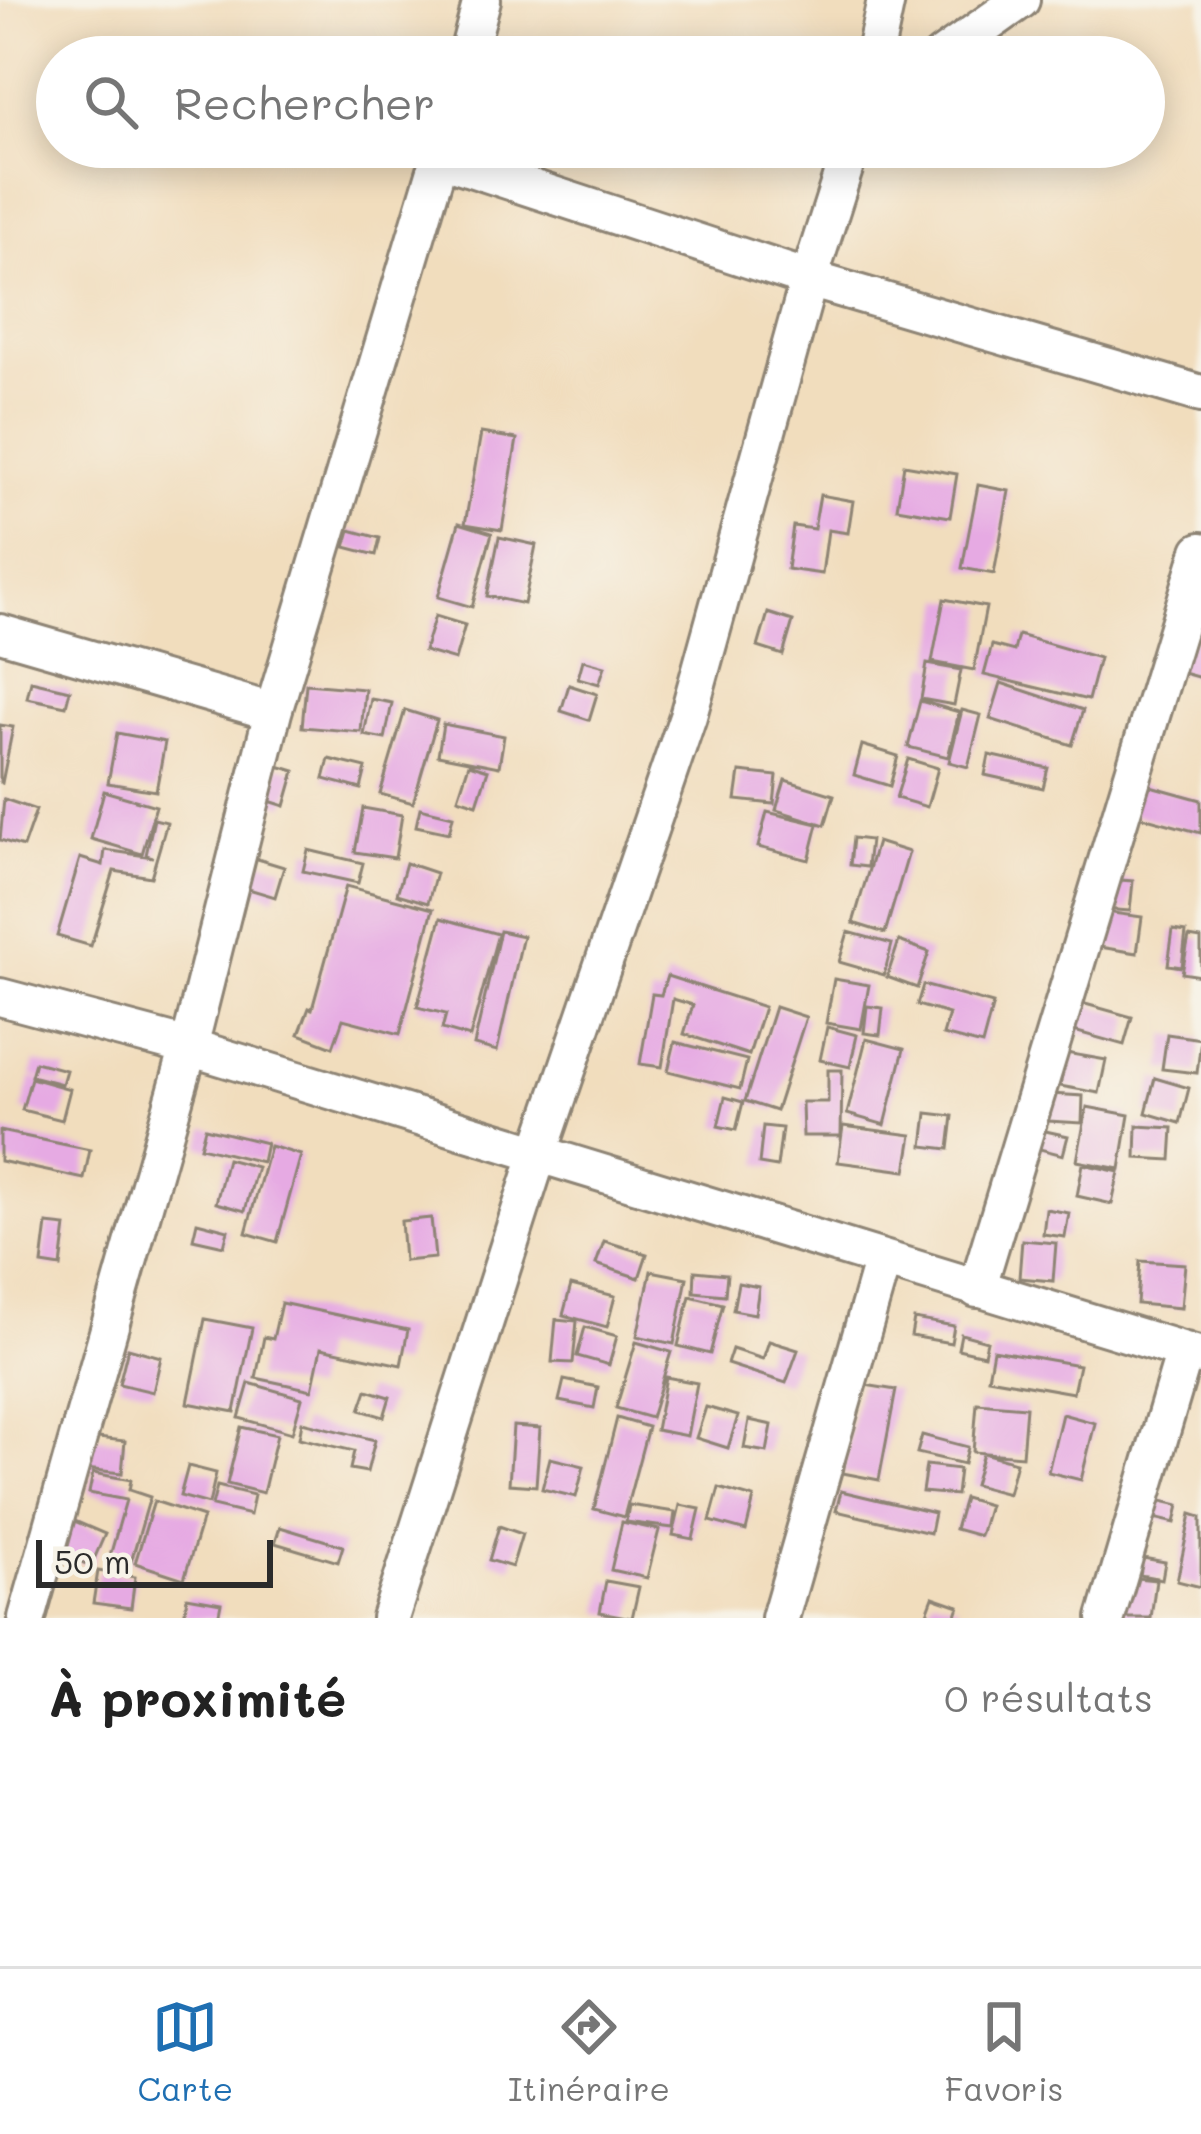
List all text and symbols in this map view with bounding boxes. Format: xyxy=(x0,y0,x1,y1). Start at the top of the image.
search box xyxy=(36,36,1165,168)
icon: search xyxy=(78,69,144,135)
text: Rechercher xyxy=(174,73,435,131)
scale bar xyxy=(36,1534,273,1587)
text: 50 m xyxy=(54,1539,130,1582)
text: À proximité xyxy=(48,1663,346,1730)
text: 0 résultats xyxy=(944,1671,1153,1722)
tab: Carte xyxy=(137,1994,233,2109)
tab: Itinéraire xyxy=(508,1994,670,2109)
tab: Favoris xyxy=(945,1994,1064,2109)

